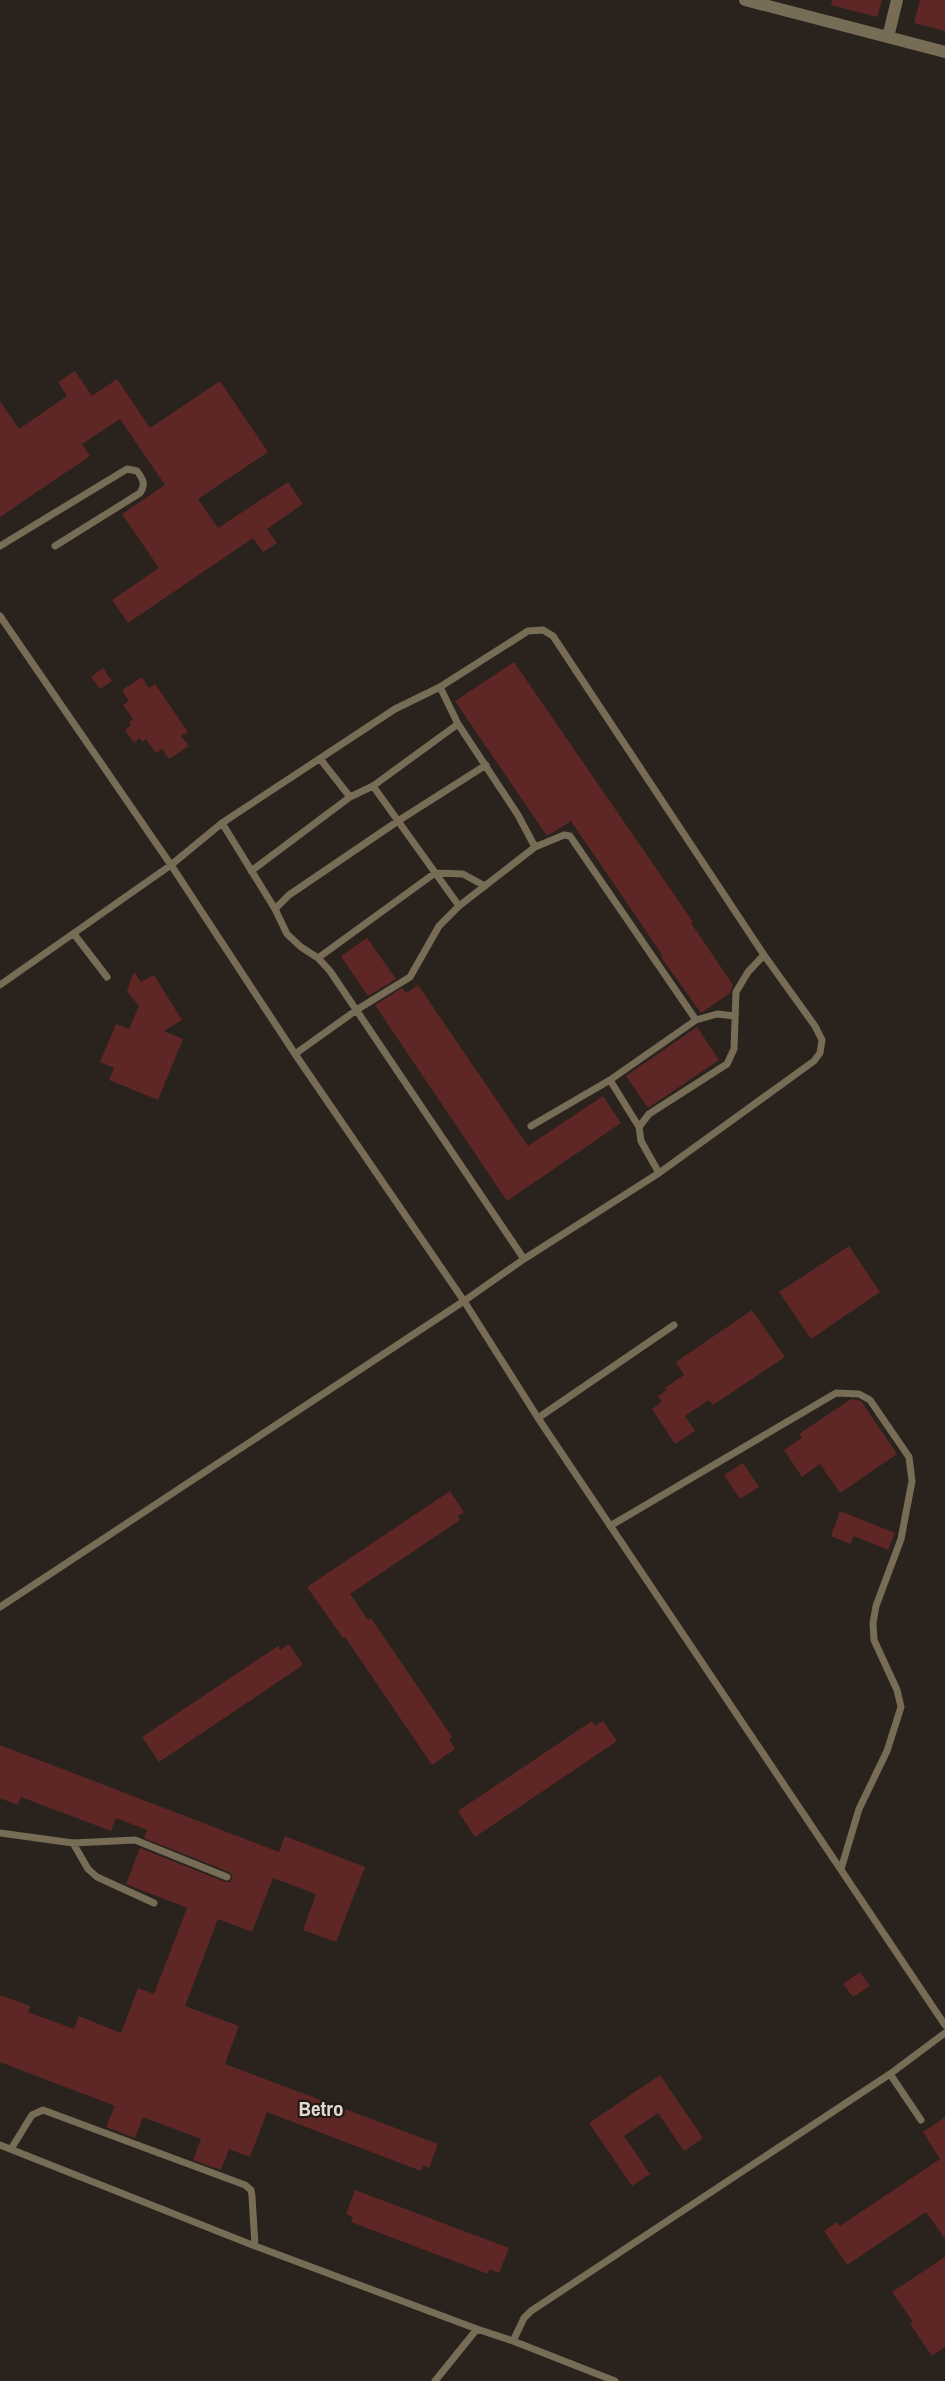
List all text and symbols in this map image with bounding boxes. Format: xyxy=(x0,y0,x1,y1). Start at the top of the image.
district label: Betro xyxy=(299,2094,343,2123)

